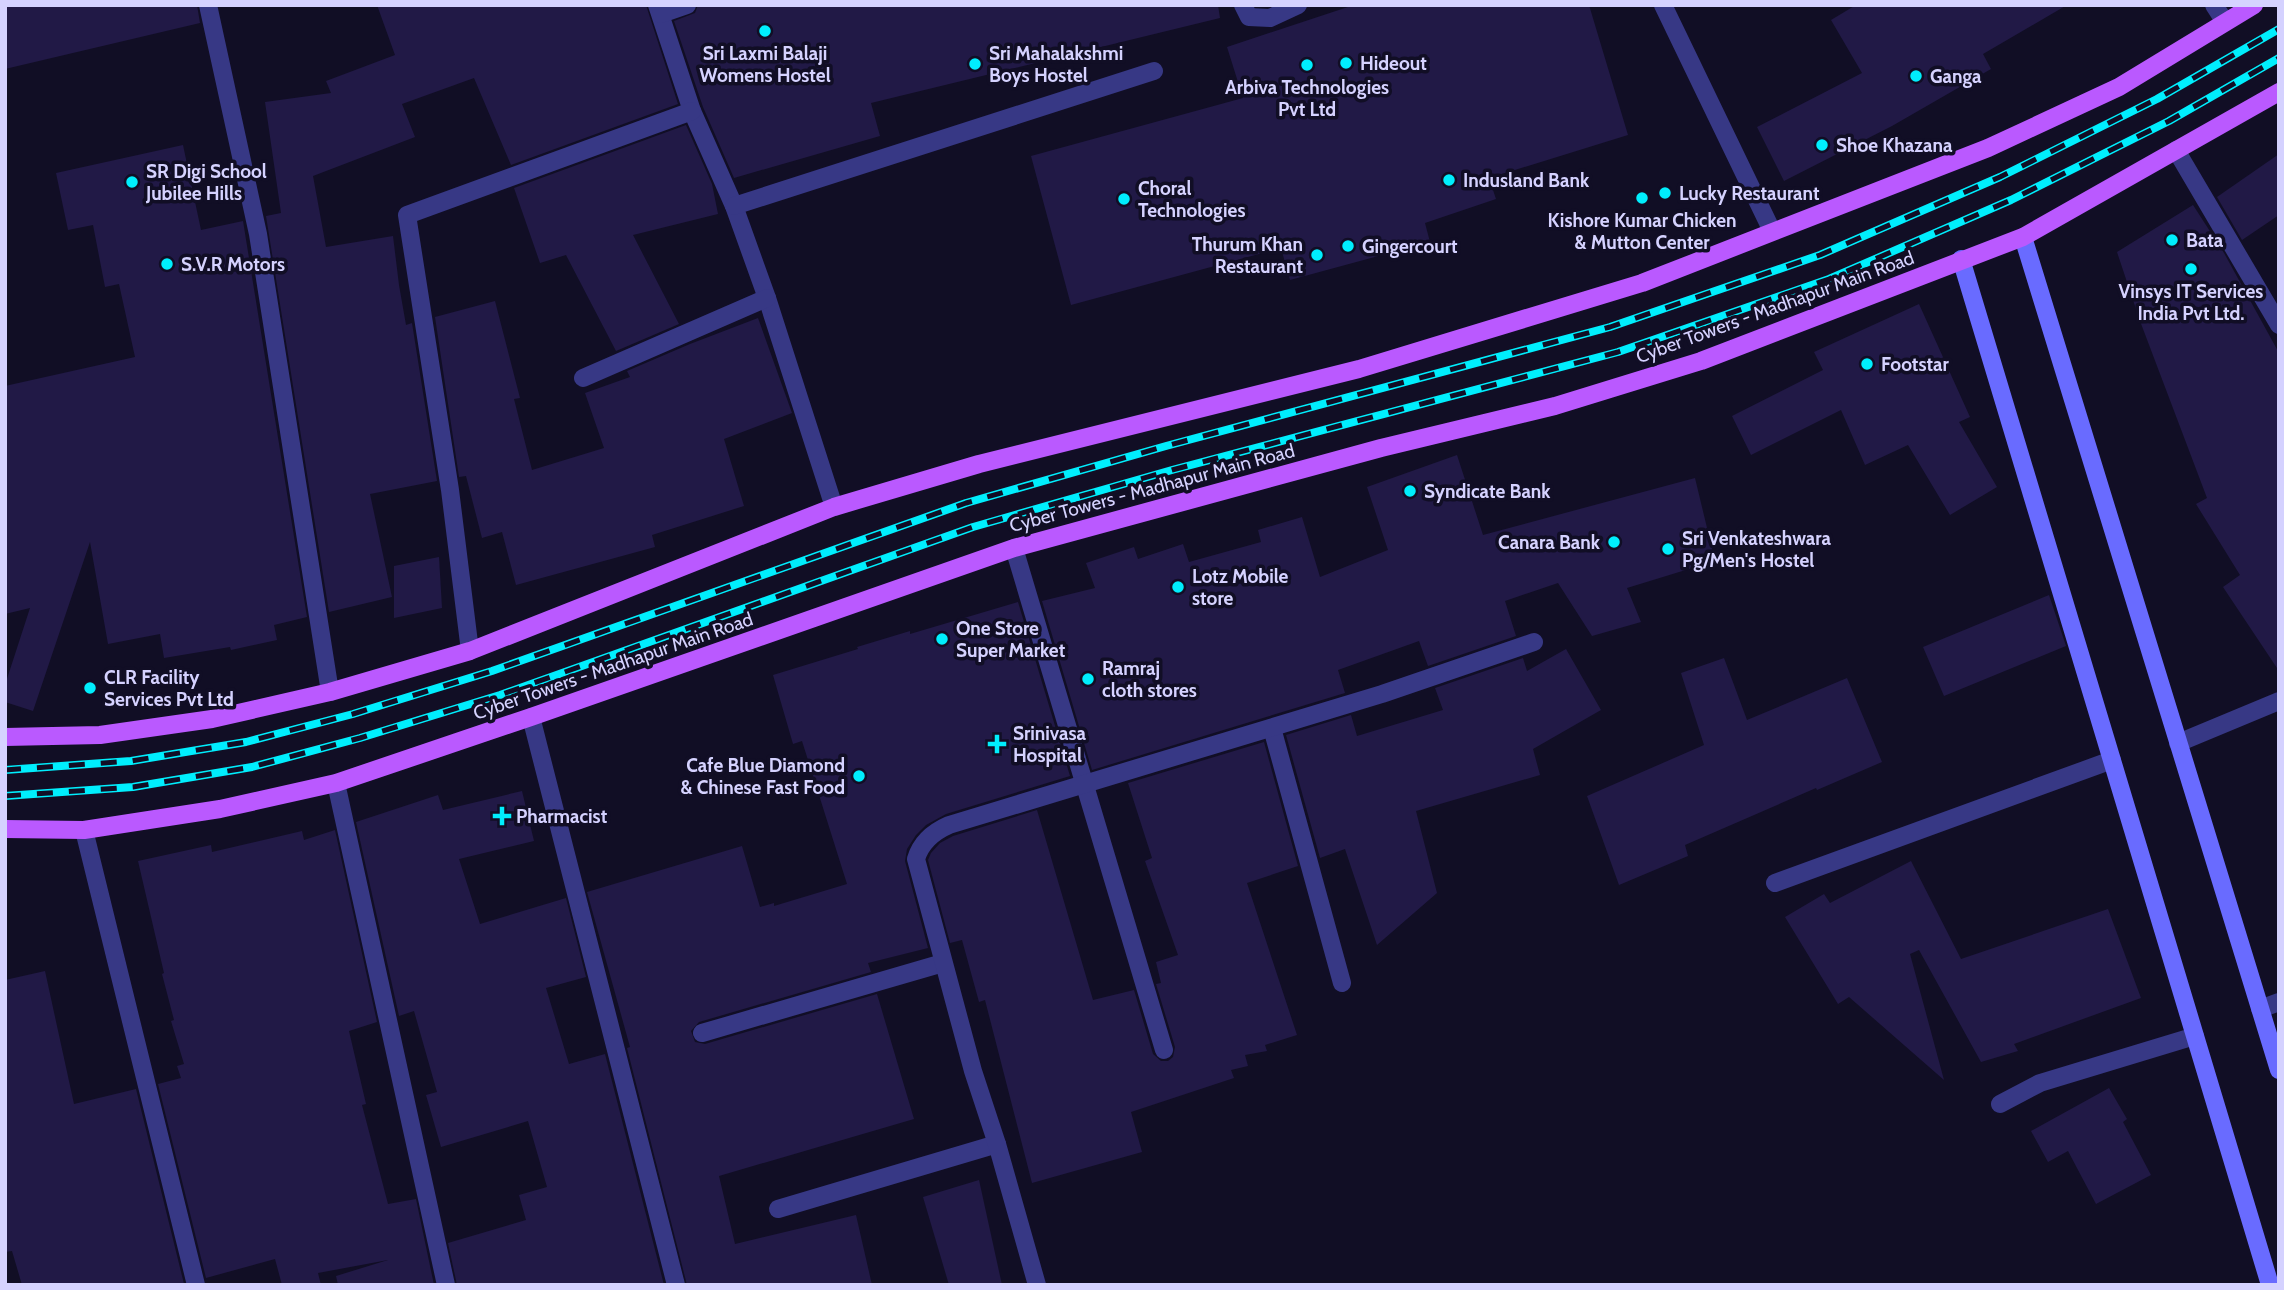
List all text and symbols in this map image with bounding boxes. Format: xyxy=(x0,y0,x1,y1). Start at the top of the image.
marker: Sri Laxmi Balaji Womens Hostel xyxy=(757,23,773,39)
place label: Sri Laxmi Balaji Womens Hostel xyxy=(699,42,831,87)
place label: Sri Mahalakshmi Boys Hostel xyxy=(989,42,1123,87)
place label: Hideout xyxy=(1360,52,1427,75)
marker: Hideout xyxy=(1338,55,1354,71)
marker: Sri Mahalakshmi Boys Hostel xyxy=(967,56,983,72)
marker: Arbiva Technologies Pvt Ltd xyxy=(1299,57,1315,73)
place label: Ganga xyxy=(1930,65,1982,88)
marker: Ganga xyxy=(1908,68,1924,84)
place label: Arbiva Technologies Pvt Ltd xyxy=(1225,76,1389,121)
place label: Shoe Khazana xyxy=(1836,134,1953,157)
marker: Shoe Khazana xyxy=(1814,137,1830,153)
place label: SR Digi School Jubilee Hills xyxy=(145,160,267,205)
place label: Indusland Bank xyxy=(1463,169,1590,192)
marker: Indusland Bank xyxy=(1441,172,1457,188)
marker: SR Digi School Jubilee Hills xyxy=(124,174,140,190)
place label: Choral Technologies xyxy=(1138,177,1245,222)
place label: Lucky Restaurant xyxy=(1679,182,1820,205)
marker: Lucky Restaurant xyxy=(1657,185,1673,201)
marker: Kishore Kumar Chicken & Mutton Center xyxy=(1634,190,1650,206)
marker: Choral Technologies xyxy=(1116,191,1132,207)
place label: Kishore Kumar Chicken & Mutton Center xyxy=(1547,209,1737,254)
place label: Bata xyxy=(2186,229,2224,252)
marker: Bata xyxy=(2164,232,2180,248)
place label: Thurum Khan Restaurant xyxy=(1192,233,1303,278)
place label: Gingercourt xyxy=(1362,235,1458,258)
marker: Gingercourt xyxy=(1340,238,1356,254)
street label: Cyber Towers - Madhapur Main Road xyxy=(1633,246,1917,368)
marker: Thurum Khan Restaurant xyxy=(1309,247,1325,263)
place label: S.V.R Motors xyxy=(181,253,285,276)
marker: S.V.R Motors xyxy=(159,256,175,272)
marker: Vinsys IT Services India Pvt Ltd. xyxy=(2183,261,2199,277)
place label: Vinsys IT Services India Pvt Ltd. xyxy=(2119,280,2263,325)
place label: Footstar xyxy=(1881,353,1949,376)
marker: Footstar xyxy=(1859,356,1875,372)
street label: Cyber Towers - Madhapur Main Road xyxy=(1007,439,1297,537)
place label: Syndicate Bank xyxy=(1424,480,1551,503)
marker: Syndicate Bank xyxy=(1402,483,1418,499)
place label: Sri Venkateshwara Pg/Men's Hostel xyxy=(1682,527,1831,572)
place label: Canara Bank xyxy=(1498,531,1601,554)
marker: Canara Bank xyxy=(1606,534,1622,550)
marker: Sri Venkateshwara Pg/Men's Hostel xyxy=(1660,541,1676,557)
place label: Lotz Mobile store xyxy=(1192,565,1289,610)
marker: Lotz Mobile store xyxy=(1170,579,1186,595)
street label: Cyber Towers - Madhapur Main Road xyxy=(470,607,756,725)
place label: One Store Super Market xyxy=(956,617,1066,662)
marker: One Store Super Market xyxy=(934,631,950,647)
place label: Ramraj cloth stores xyxy=(1102,657,1197,702)
place label: CLR Facility Services Pvt Ltd xyxy=(104,666,234,711)
marker: Ramraj cloth stores xyxy=(1080,671,1096,687)
marker: CLR Facility Services Pvt Ltd xyxy=(82,680,98,696)
place label: Srinivasa Hospital xyxy=(1013,722,1087,767)
marker: Srinivasa Hospital xyxy=(987,734,1007,754)
place label: Cafe Blue Diamond & Chinese Fast Food xyxy=(680,754,845,799)
marker: Cafe Blue Diamond & Chinese Fast Food xyxy=(851,768,867,784)
place label: Pharmacist xyxy=(516,805,608,828)
marker: Pharmacist xyxy=(494,808,510,824)

